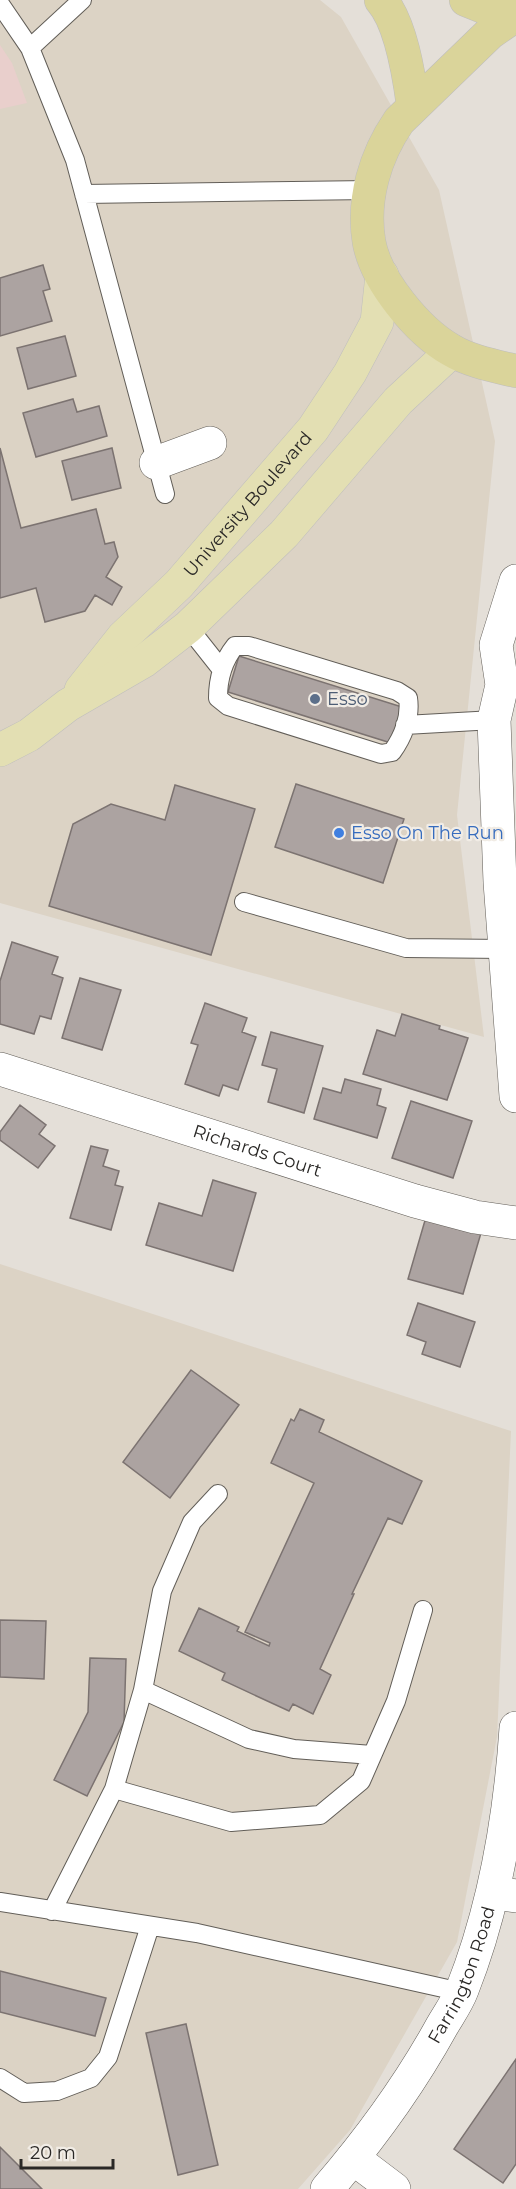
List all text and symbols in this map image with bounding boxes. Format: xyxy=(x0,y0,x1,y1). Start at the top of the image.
street label: University Boulevard xyxy=(179,427,317,582)
place label: Esso xyxy=(327,688,368,710)
marker: Esso xyxy=(308,692,322,706)
place label: Esso On The Run xyxy=(351,822,504,844)
marker: Esso On The Run xyxy=(332,826,346,840)
street label: Richards Court xyxy=(190,1120,324,1182)
street label: Farrington Road xyxy=(423,1904,500,2048)
scale bar xyxy=(21,2132,112,2170)
text: 20 m xyxy=(30,2142,76,2164)

